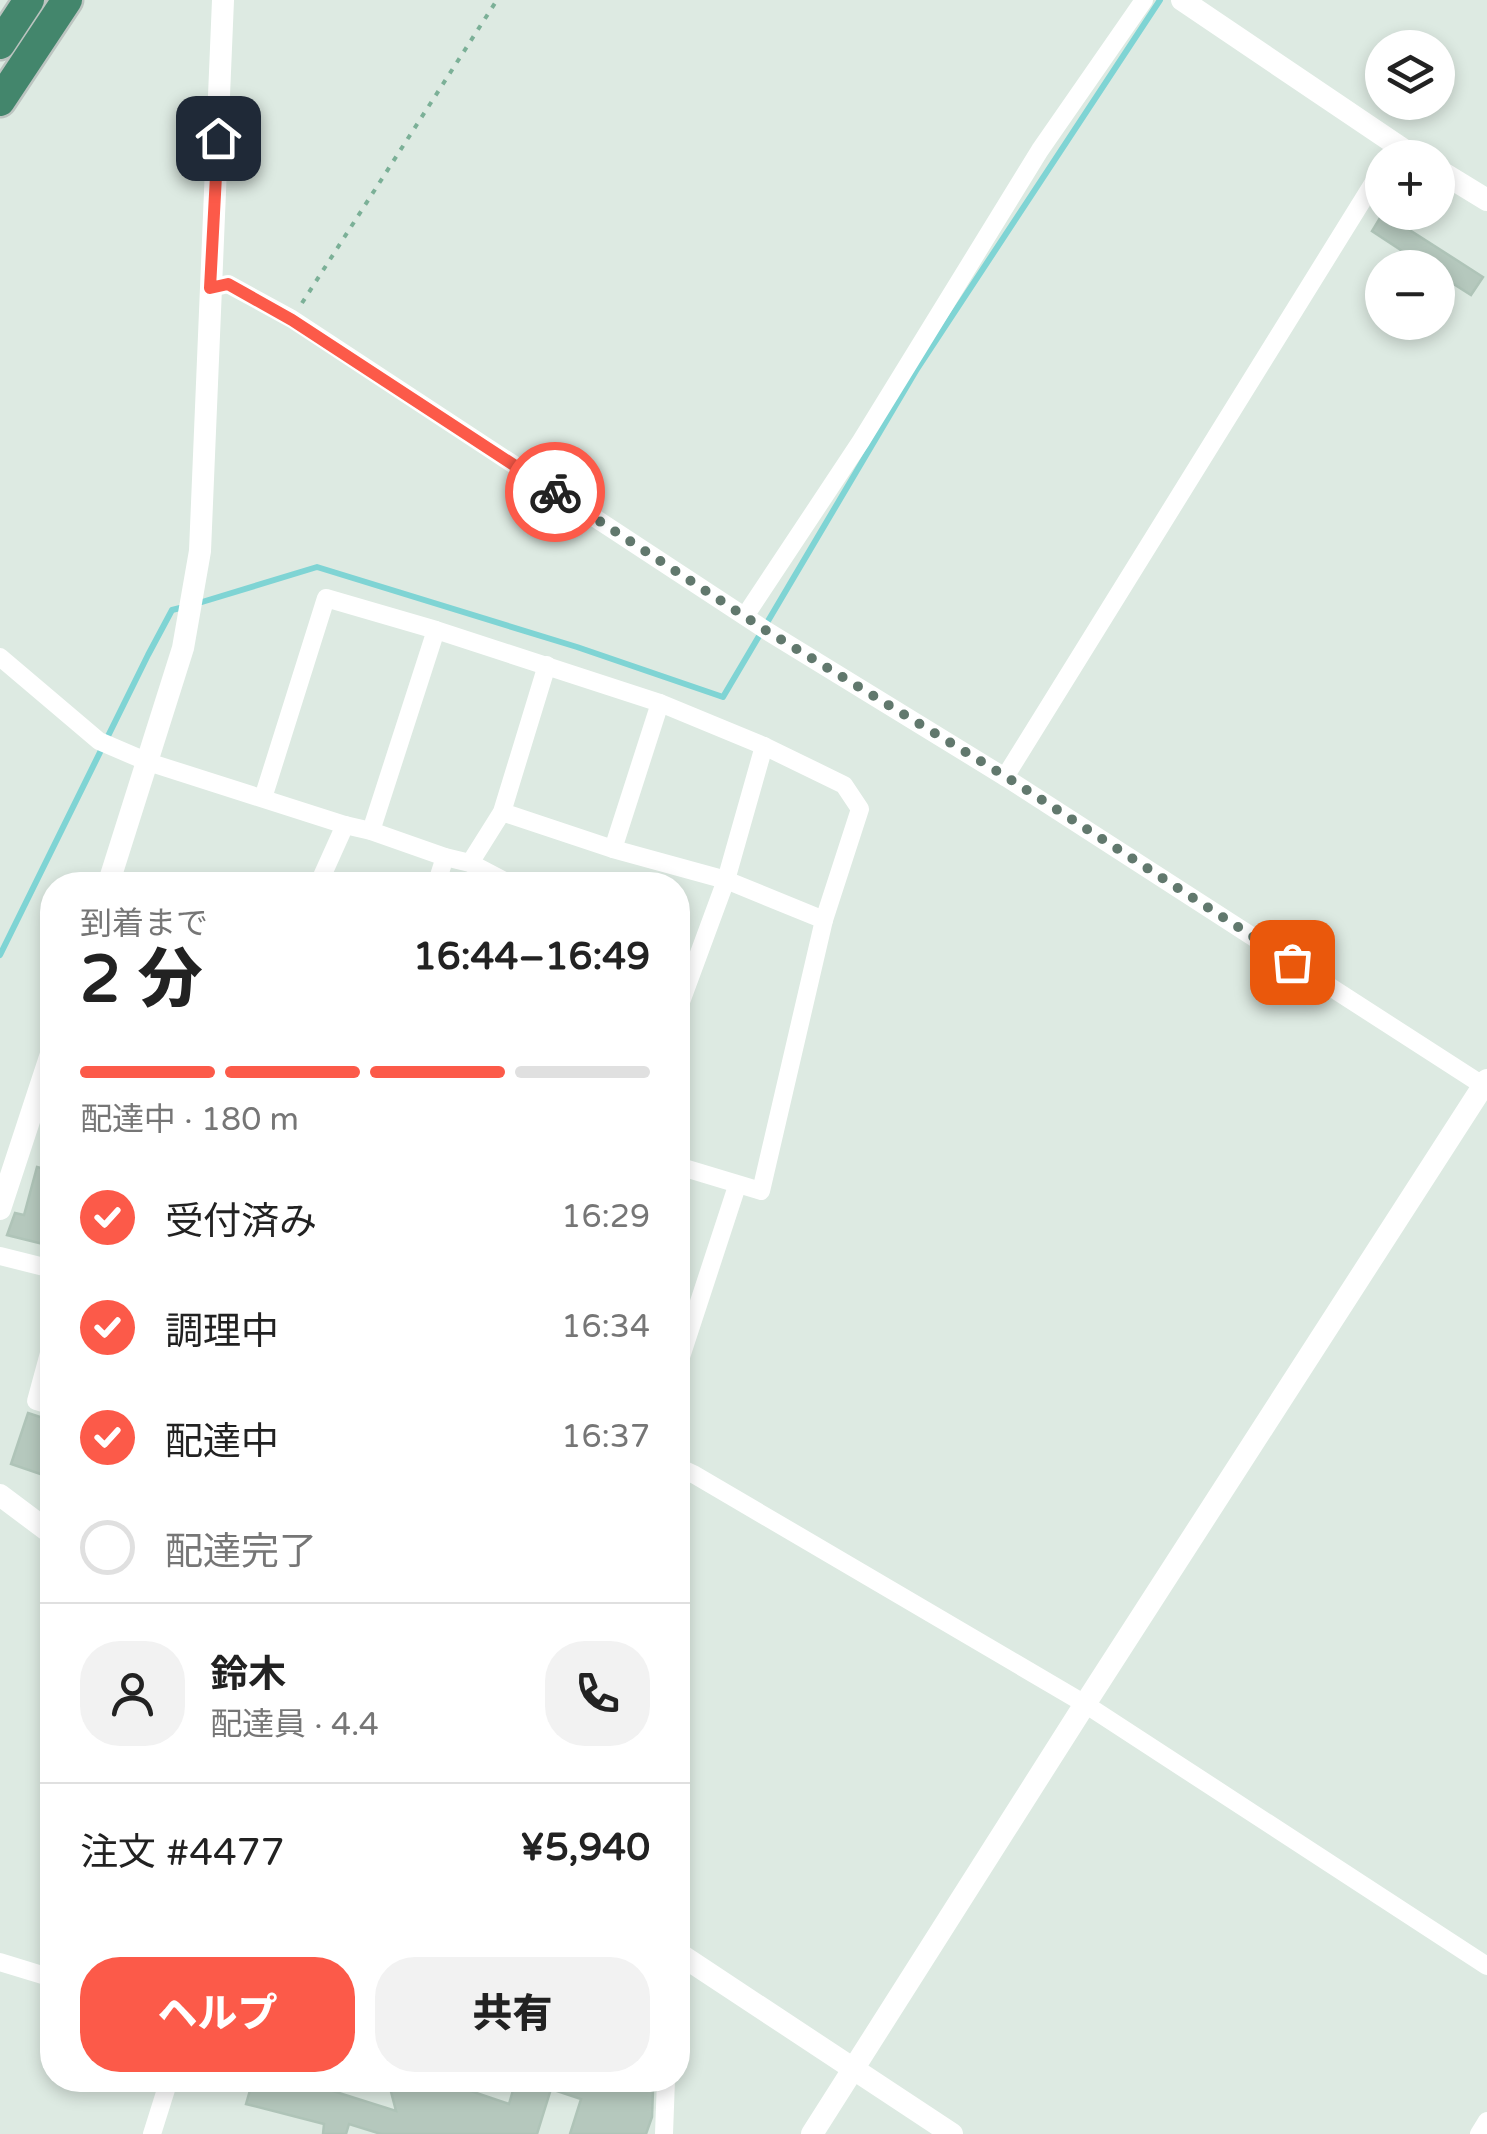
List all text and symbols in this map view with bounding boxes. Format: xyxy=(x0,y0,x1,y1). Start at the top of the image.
map controls xyxy=(1365,30,1455,340)
button: layers xyxy=(1365,30,1455,120)
pin xyxy=(176,96,261,181)
icon: home xyxy=(191,111,246,166)
button: + xyxy=(1365,140,1455,230)
button: − xyxy=(1365,250,1455,340)
courier xyxy=(505,442,605,542)
icon: bike xyxy=(528,465,583,520)
text: 到着まで xyxy=(80,905,208,943)
pin xyxy=(1250,920,1335,1005)
text: 16:44–16:49 xyxy=(413,934,650,980)
icon: bag xyxy=(1265,935,1320,990)
text: 2 分 xyxy=(80,941,203,1020)
text: 配達中 · 180 m xyxy=(80,1101,299,1139)
icon: check xyxy=(80,1190,135,1245)
text: 16:29 xyxy=(561,1198,650,1236)
text: 受付済み xyxy=(165,1199,317,1245)
icon: check xyxy=(80,1300,135,1355)
text: 16:34 xyxy=(561,1308,650,1346)
text: 調理中 xyxy=(165,1309,279,1355)
icon: check xyxy=(80,1410,135,1465)
text: 16:37 xyxy=(561,1418,650,1456)
text: 配達中 xyxy=(165,1419,279,1465)
text: 配達完了 xyxy=(165,1529,317,1575)
button: person xyxy=(80,1641,185,1746)
button: phone xyxy=(545,1641,650,1746)
text: 鈴木 xyxy=(210,1652,286,1698)
text: 配達員 · 4.4 xyxy=(210,1706,379,1744)
text: ¥5,940 xyxy=(520,1825,650,1871)
text: 注文 #4477 xyxy=(80,1830,285,1876)
button: ヘルプ xyxy=(80,1957,355,2072)
button: 共有 xyxy=(375,1957,650,2072)

